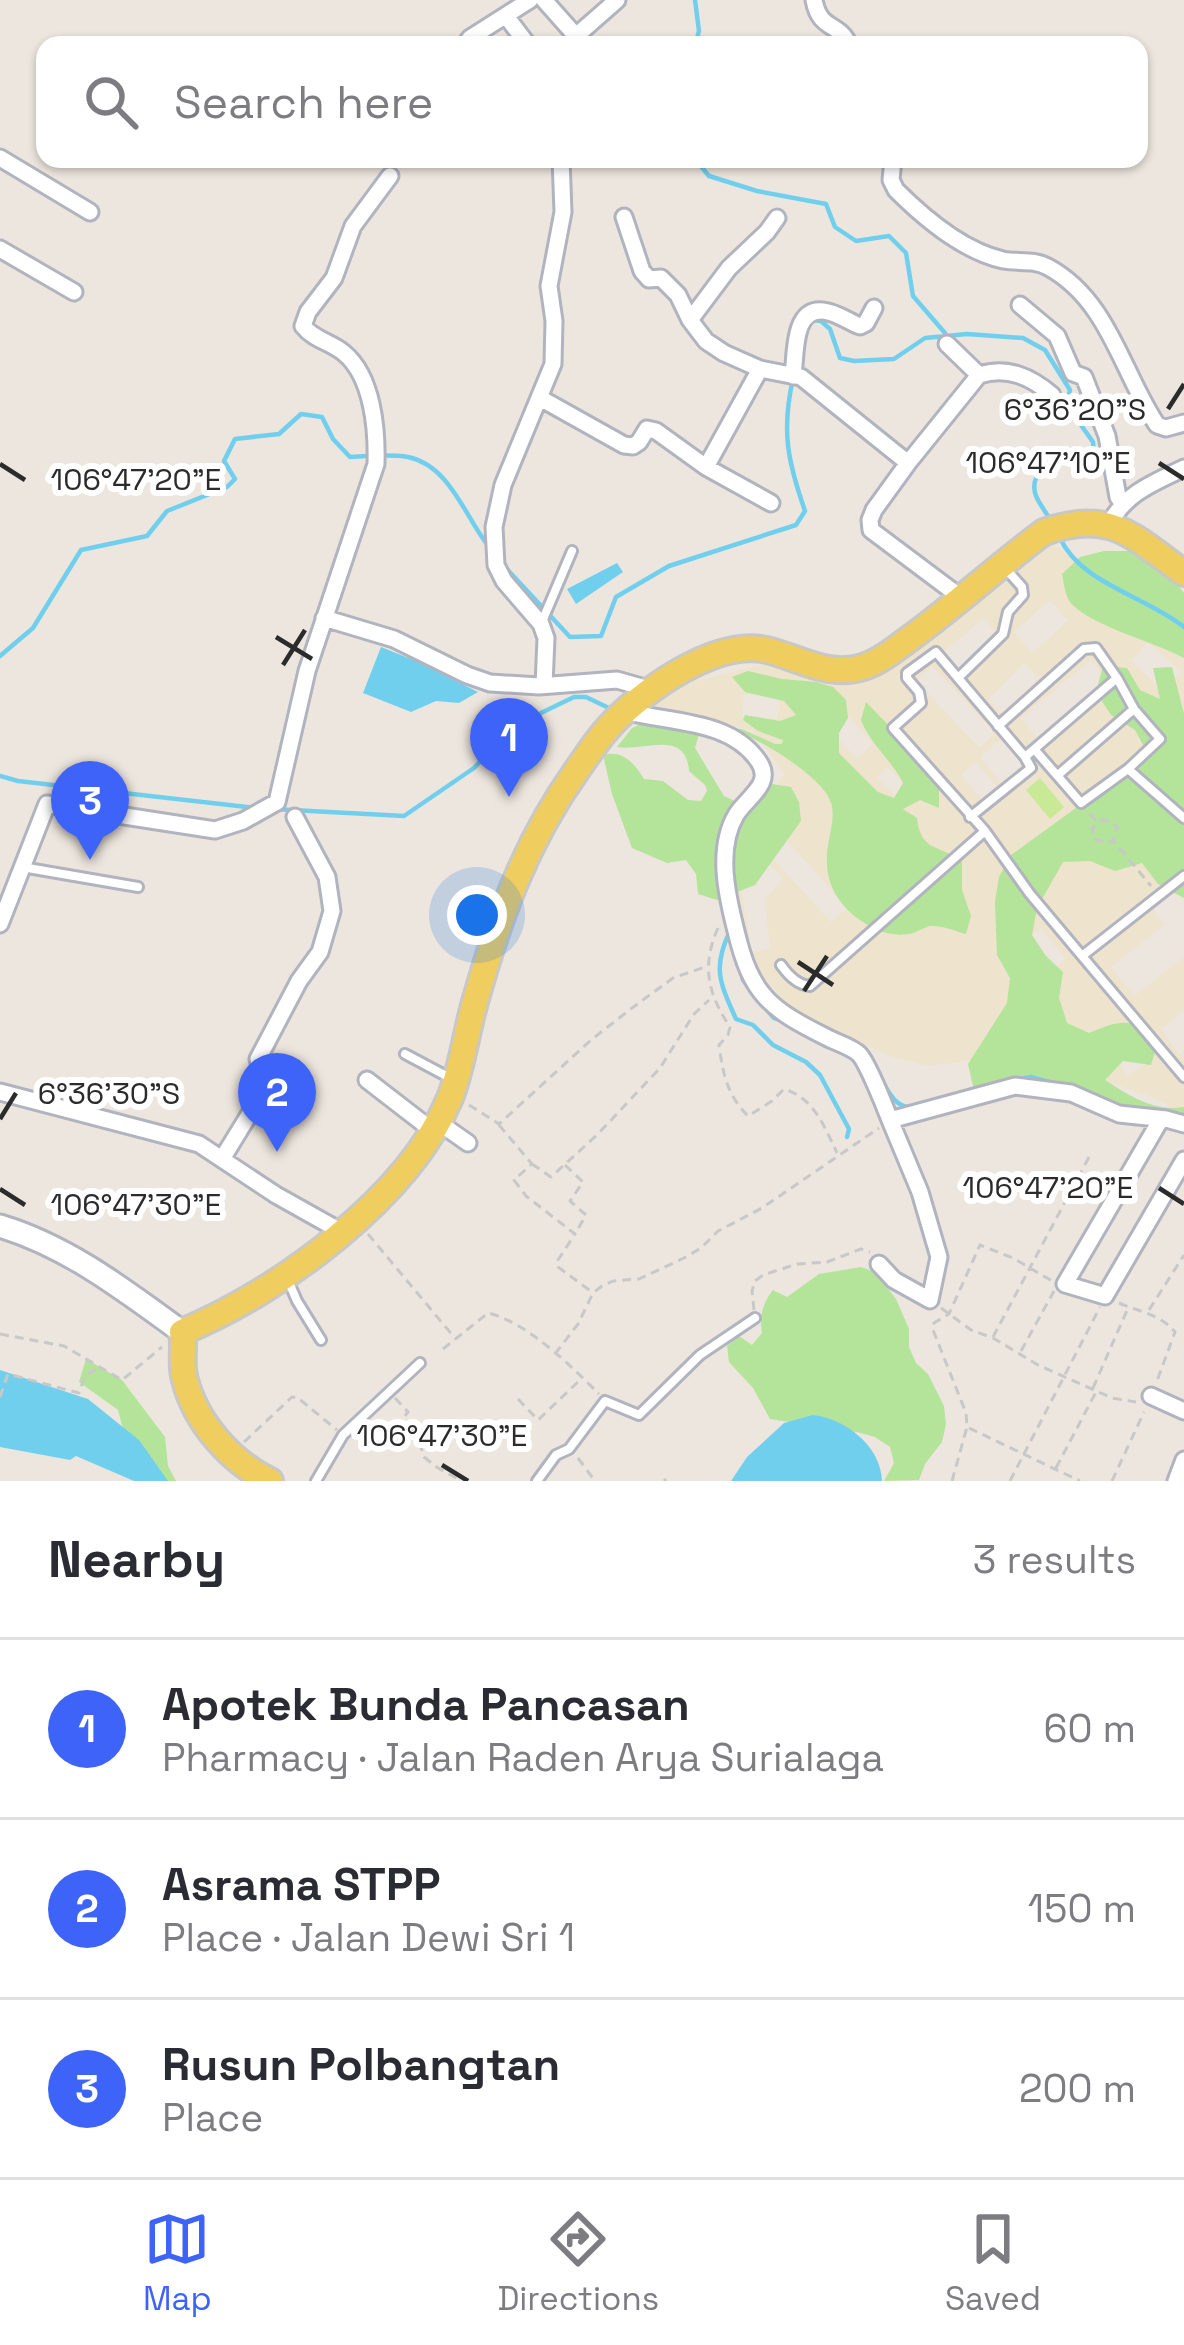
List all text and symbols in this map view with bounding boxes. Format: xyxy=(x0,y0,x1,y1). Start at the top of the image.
search box xyxy=(36,36,1148,168)
icon: search xyxy=(78,69,144,135)
text: Search here xyxy=(174,74,433,131)
text: 6°36'20"S xyxy=(1004,390,1146,429)
text: 106°47'10"E xyxy=(965,443,1131,482)
text: 106°47'20"E xyxy=(51,460,221,499)
pin: 1 xyxy=(470,698,548,797)
pin: 3 xyxy=(51,761,129,860)
your location xyxy=(447,885,507,945)
pin: 2 xyxy=(238,1053,316,1152)
text: 6°36'30"S xyxy=(38,1074,180,1113)
text: 106°47'20"E xyxy=(963,1168,1133,1207)
text: 106°47'30"E xyxy=(51,1185,221,1224)
text: 106°47'30"E xyxy=(357,1416,527,1455)
text: Nearby xyxy=(48,1527,225,1592)
text: 3 results xyxy=(973,1535,1136,1584)
text: Apotek Bunda Pancasan xyxy=(162,1676,690,1733)
text: 1 xyxy=(78,1704,96,1753)
text: 60 m xyxy=(1044,1704,1136,1753)
text: Pharmacy · Jalan Raden Arya Surialaga xyxy=(162,1733,884,1782)
text: Asrama STPP xyxy=(162,1856,440,1913)
text: 2 xyxy=(75,1884,99,1933)
text: 150 m xyxy=(1028,1884,1136,1933)
text: Place · Jalan Dewi Sri 1 xyxy=(162,1913,575,1962)
text: Rusun Polbangtan xyxy=(162,2036,560,2093)
text: 3 xyxy=(75,2064,99,2113)
text: 200 m xyxy=(1019,2064,1136,2113)
text: Place xyxy=(162,2093,263,2142)
tab: Map xyxy=(143,2206,212,2320)
tab: Directions xyxy=(497,2206,659,2320)
tab: Saved xyxy=(945,2206,1041,2320)

